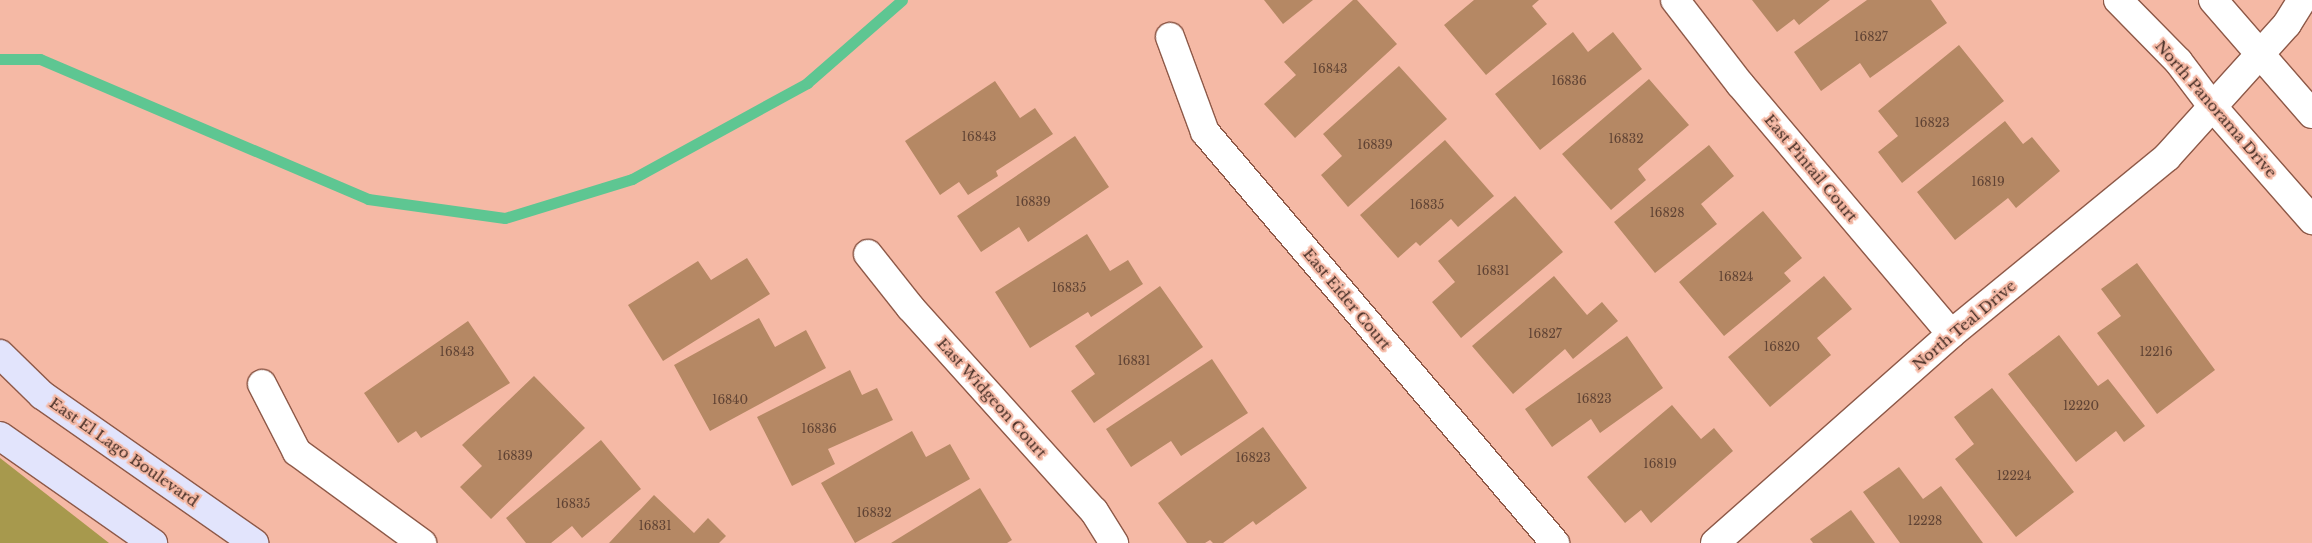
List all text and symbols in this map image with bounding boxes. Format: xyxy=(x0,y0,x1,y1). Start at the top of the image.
house number: 16827 xyxy=(1854,30,1888,44)
street label: North Panorama Drive xyxy=(2151,37,2281,181)
house number: 16843 xyxy=(1313,62,1347,76)
house number: 16836 xyxy=(1551,74,1587,88)
street label: East Pintail Court xyxy=(1761,111,1861,225)
house number: 16823 xyxy=(1914,116,1950,130)
house number: 16843 xyxy=(962,130,996,144)
house number: 16832 xyxy=(1608,132,1644,146)
house number: 16839 xyxy=(1357,138,1393,152)
house number: 16819 xyxy=(1971,175,2005,189)
house number: 16839 xyxy=(1015,195,1051,209)
house number: 16835 xyxy=(1410,198,1444,212)
house number: 16828 xyxy=(1649,206,1685,220)
street label: East Eider Court xyxy=(1299,245,1395,353)
house number: 16831 xyxy=(1476,264,1510,278)
house number: 16824 xyxy=(1719,270,1753,284)
street label: North Teal Drive xyxy=(1909,276,2019,374)
house number: 16835 xyxy=(1052,281,1086,295)
house number: 16827 xyxy=(1528,327,1562,341)
street label: East Widgeon Court xyxy=(933,334,1051,462)
house number: 16820 xyxy=(1764,340,1800,354)
house number: 16843 xyxy=(440,345,474,359)
house number: 12216 xyxy=(2139,345,2173,359)
house number: 16831 xyxy=(1117,354,1151,368)
house number: 16823 xyxy=(1576,392,1612,406)
house number: 16840 xyxy=(712,393,748,407)
street label: East El Lago Boulevard xyxy=(46,394,202,510)
house number: 12220 xyxy=(2063,399,2099,413)
house number: 16836 xyxy=(801,422,837,436)
house number: 16839 xyxy=(497,449,533,463)
house number: 16823 xyxy=(1235,451,1271,465)
house number: 16819 xyxy=(1643,457,1677,471)
house number: 12224 xyxy=(1997,469,2031,483)
house number: 16835 xyxy=(556,497,590,511)
house number: 16832 xyxy=(856,506,892,520)
house number: 12228 xyxy=(1908,514,1942,528)
house number: 16831 xyxy=(638,519,672,533)

